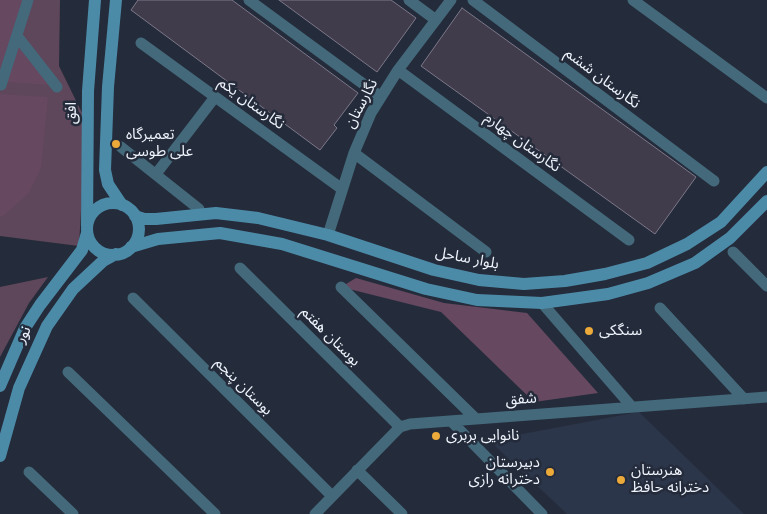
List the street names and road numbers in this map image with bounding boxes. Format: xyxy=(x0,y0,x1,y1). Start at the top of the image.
street label: نگارستان ششم xyxy=(561,45,643,113)
street label: نگارستان یکم xyxy=(214,74,288,134)
street label: نگارستان xyxy=(342,76,382,132)
street label: افق xyxy=(63,102,81,124)
street label: نگارستان چهارم xyxy=(480,109,564,177)
street label: بلوار ساحل xyxy=(434,244,500,274)
street label: بوستان هفتم xyxy=(296,303,364,371)
street label: نور xyxy=(12,324,36,346)
street label: بوستان پنجم xyxy=(210,354,276,420)
street label: شفق xyxy=(505,390,537,410)

